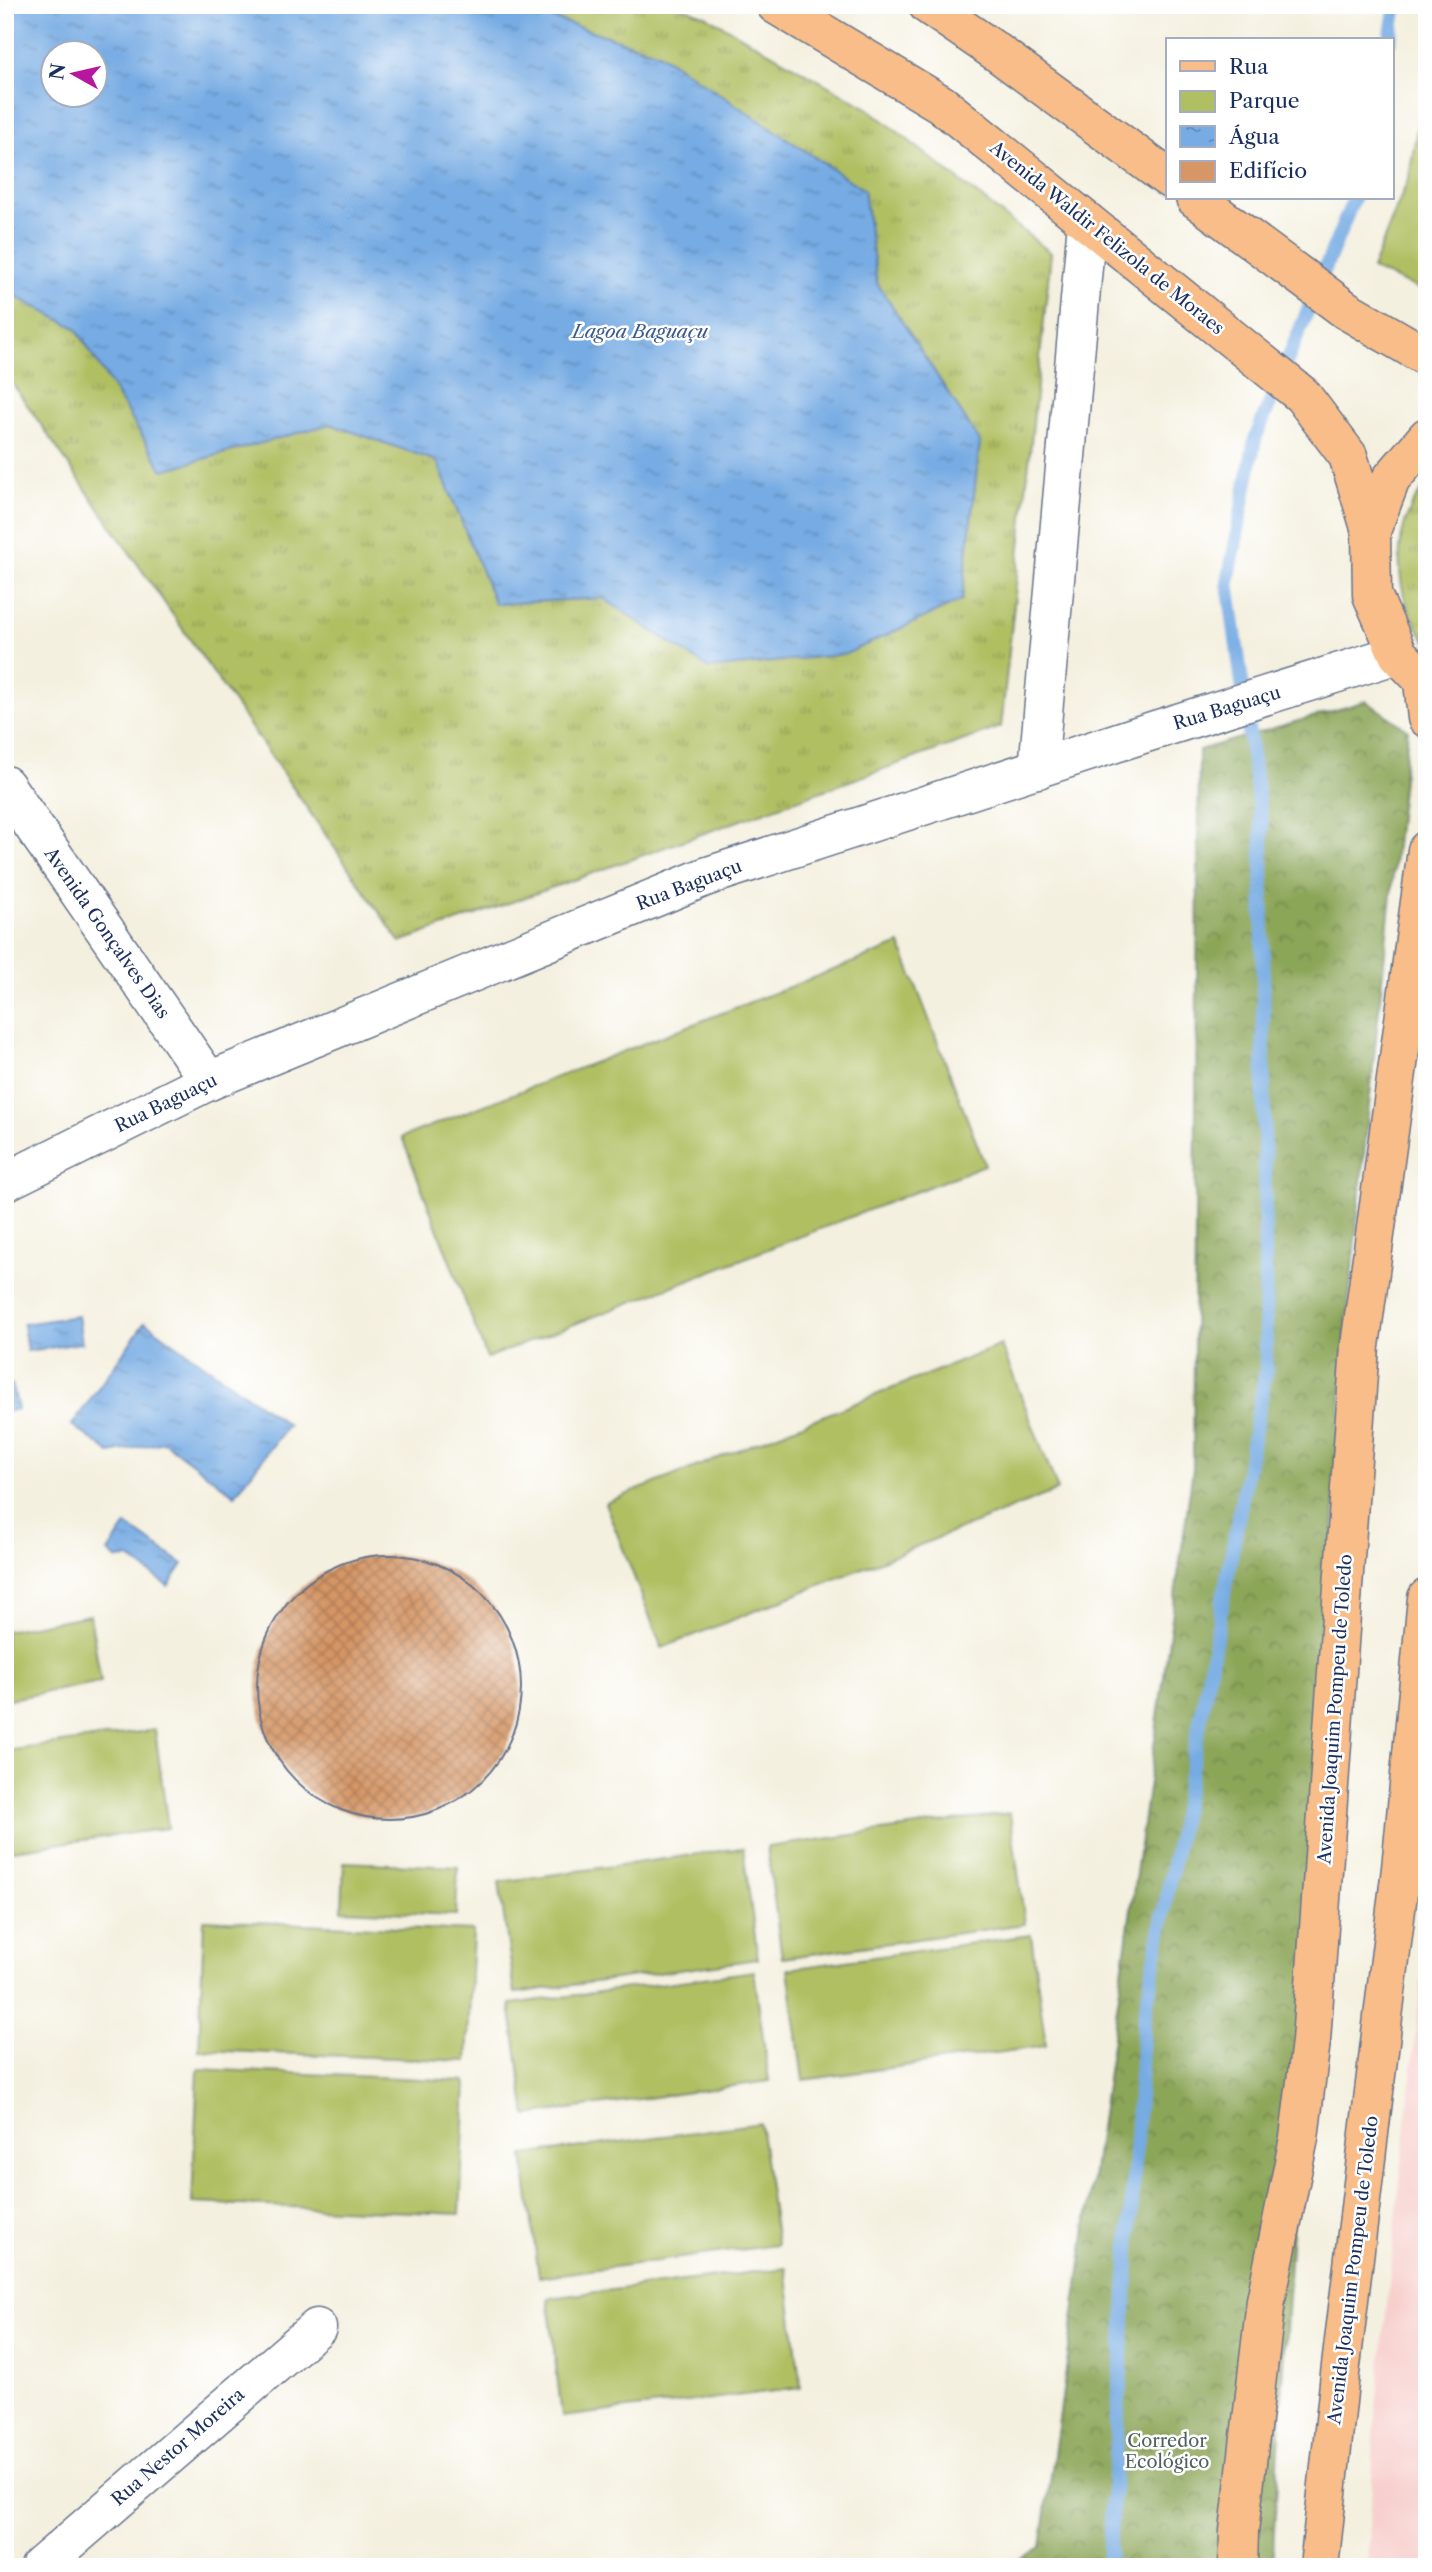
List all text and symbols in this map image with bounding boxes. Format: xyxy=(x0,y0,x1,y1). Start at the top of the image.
north arrow xyxy=(38,38,108,108)
legend xyxy=(1166,38,1394,200)
text: Rua xyxy=(1229,54,1269,79)
text: N xyxy=(45,62,70,81)
text: Parque xyxy=(1229,88,1300,113)
text: Água xyxy=(1228,124,1281,149)
street label: Avenida Waldir Felizola de Moraes xyxy=(985,136,1229,339)
text: Edifício xyxy=(1229,158,1307,183)
water label: Lagoa Baguaçu xyxy=(570,320,709,343)
street label: Rua Baguaçu xyxy=(1171,681,1283,735)
street label: Avenida Gonçalves Dias xyxy=(39,842,174,1023)
street label: Rua Baguaçu xyxy=(633,855,745,915)
street label: Rua Baguaçu xyxy=(111,1069,221,1137)
street label: Avenida Joaquim Pompeu de Toledo xyxy=(1313,1553,1357,1866)
street label: Avenida Joaquim Pompeu de Toledo xyxy=(1323,2114,1383,2427)
street label: Rua Nestor Moreira xyxy=(107,2383,249,2511)
park label: Corredor Ecológico xyxy=(1125,2430,1209,2473)

